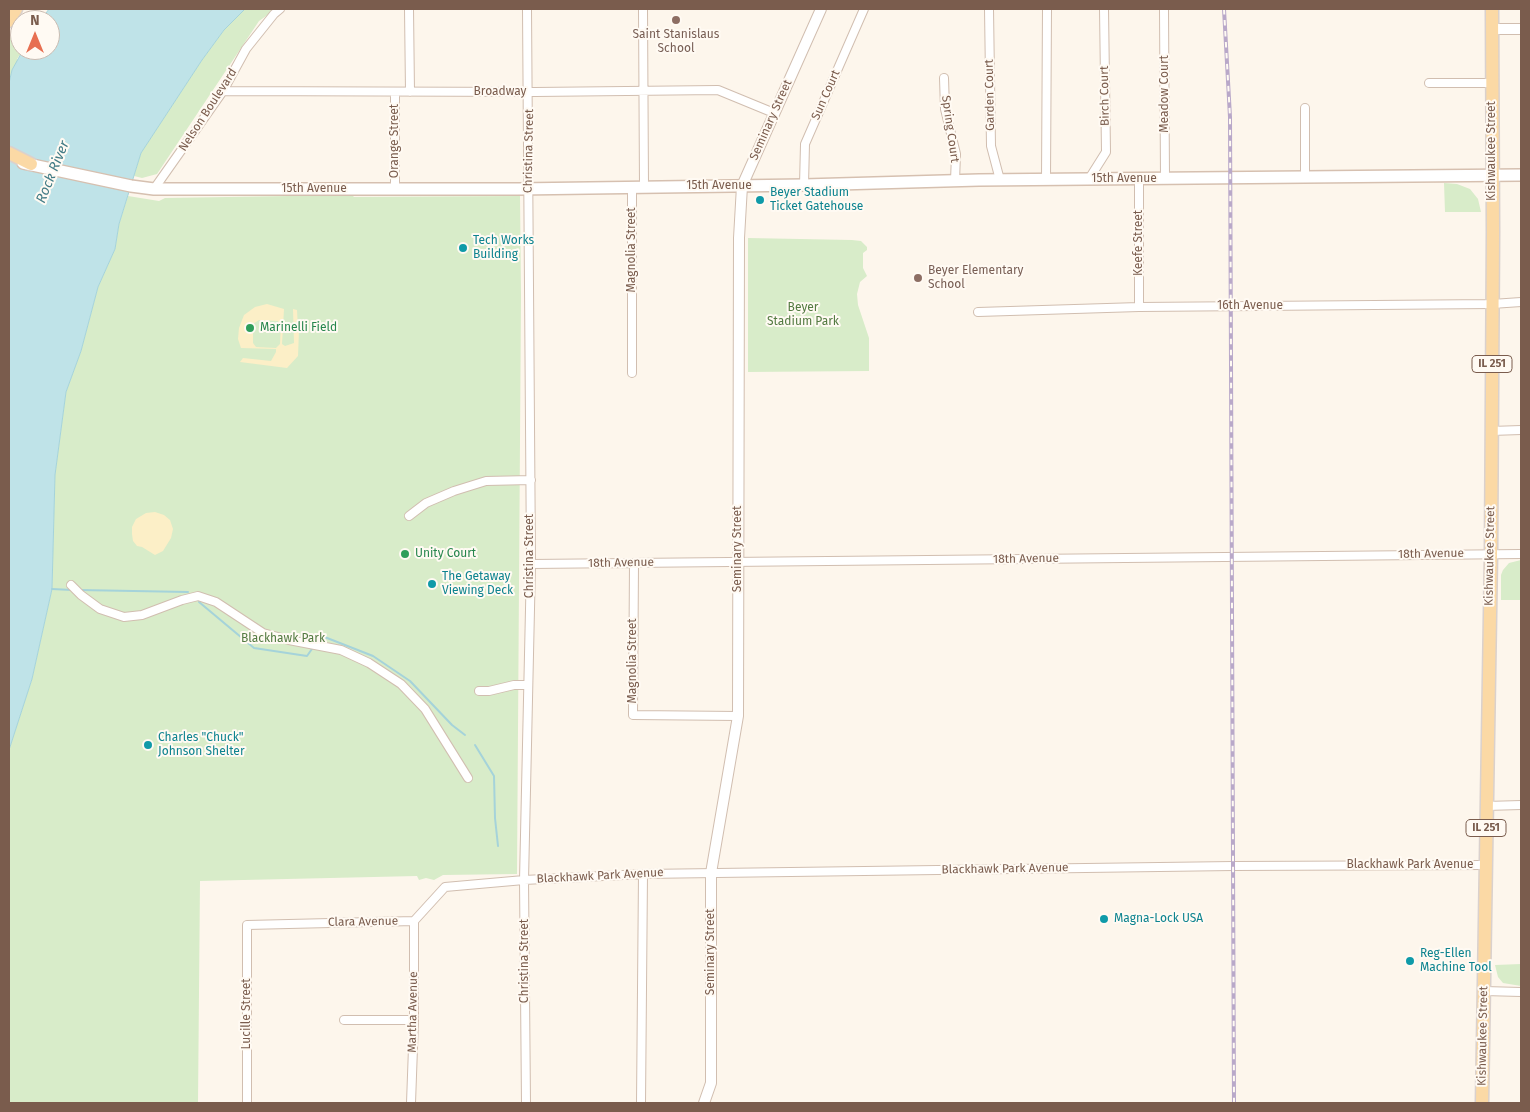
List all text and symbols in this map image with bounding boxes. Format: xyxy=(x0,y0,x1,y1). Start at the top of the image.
north arrow xyxy=(10,10,60,60)
text: N xyxy=(30,12,40,29)
marker: Saint Stanislaus School xyxy=(670,14,682,26)
place label: Saint Stanislaus School xyxy=(633,28,719,56)
street label: Meadow Court xyxy=(1158,55,1172,133)
street label: Garden Court xyxy=(982,59,998,131)
street label: Nelson Boulevard xyxy=(176,66,240,154)
street label: Birch Court xyxy=(1097,66,1113,126)
street label: Sun Court xyxy=(809,68,843,122)
street label: Seminary Street xyxy=(747,78,795,162)
street label: Broadway xyxy=(474,85,526,99)
street label: Spring Court xyxy=(938,95,962,163)
street label: Kishwaukee Street xyxy=(1485,101,1499,201)
street label: Orange Street xyxy=(388,104,402,178)
street label: Christina Street xyxy=(521,109,537,193)
water label: Rock River xyxy=(33,138,73,206)
street label: 15th Avenue xyxy=(1091,172,1157,186)
street label: 15th Avenue xyxy=(686,179,752,193)
street label: 15th Avenue xyxy=(281,182,347,196)
place label: Beyer Stadium Ticket Gatehouse xyxy=(770,186,863,214)
marker: Beyer Stadium Ticket Gatehouse xyxy=(754,194,766,206)
street label: Magnolia Street xyxy=(625,207,639,293)
street label: Keefe Street xyxy=(1132,210,1146,276)
place label: Tech Works Building xyxy=(473,234,534,262)
marker: Tech Works Building xyxy=(457,242,469,254)
place label: Beyer Elementary School xyxy=(928,264,1023,292)
marker: Beyer Elementary School xyxy=(912,272,924,284)
street label: 16th Avenue xyxy=(1217,299,1283,313)
park label: Beyer Stadium Park xyxy=(767,301,839,329)
place label: Marinelli Field xyxy=(260,321,337,335)
marker: Marinelli Field xyxy=(244,322,256,334)
road number: IL 251 xyxy=(1472,356,1512,372)
street label: Seminary Street xyxy=(731,506,745,592)
street label: Kishwaukee Street xyxy=(1482,506,1498,606)
street label: Christina Street xyxy=(523,514,537,598)
street label: 18th Avenue xyxy=(1398,546,1464,562)
place label: Unity Court xyxy=(415,547,476,561)
marker: Unity Court xyxy=(399,548,411,560)
street label: 18th Avenue xyxy=(993,551,1059,567)
street label: 18th Avenue xyxy=(588,555,654,571)
place label: The Getaway Viewing Deck xyxy=(442,570,513,598)
marker: The Getaway Viewing Deck xyxy=(426,578,438,590)
street label: Magnolia Street xyxy=(626,618,640,704)
park label: Blackhawk Park xyxy=(241,632,325,646)
place label: Charles "Chuck" Johnson Shelter xyxy=(158,731,245,759)
marker: Charles "Chuck" Johnson Shelter xyxy=(142,739,154,751)
road number: IL 251 xyxy=(1466,820,1506,836)
street label: Blackhawk Park Avenue xyxy=(1346,858,1474,872)
street label: Blackhawk Park Avenue xyxy=(941,861,1069,877)
street label: Blackhawk Park Avenue xyxy=(536,865,664,887)
street label: Seminary Street xyxy=(704,909,718,995)
place label: Magna-Lock USA xyxy=(1114,912,1203,926)
marker: Magna-Lock USA xyxy=(1098,913,1110,925)
street label: Clara Avenue xyxy=(328,914,398,930)
street label: Christina Street xyxy=(518,919,532,1003)
place label: Reg-Ellen Machine Tool xyxy=(1420,947,1492,975)
marker: Reg-Ellen Machine Tool xyxy=(1404,955,1416,967)
street label: Martha Avenue xyxy=(405,971,421,1053)
street label: Lucille Street xyxy=(240,978,254,1050)
street label: Kishwaukee Street xyxy=(1475,986,1491,1086)

